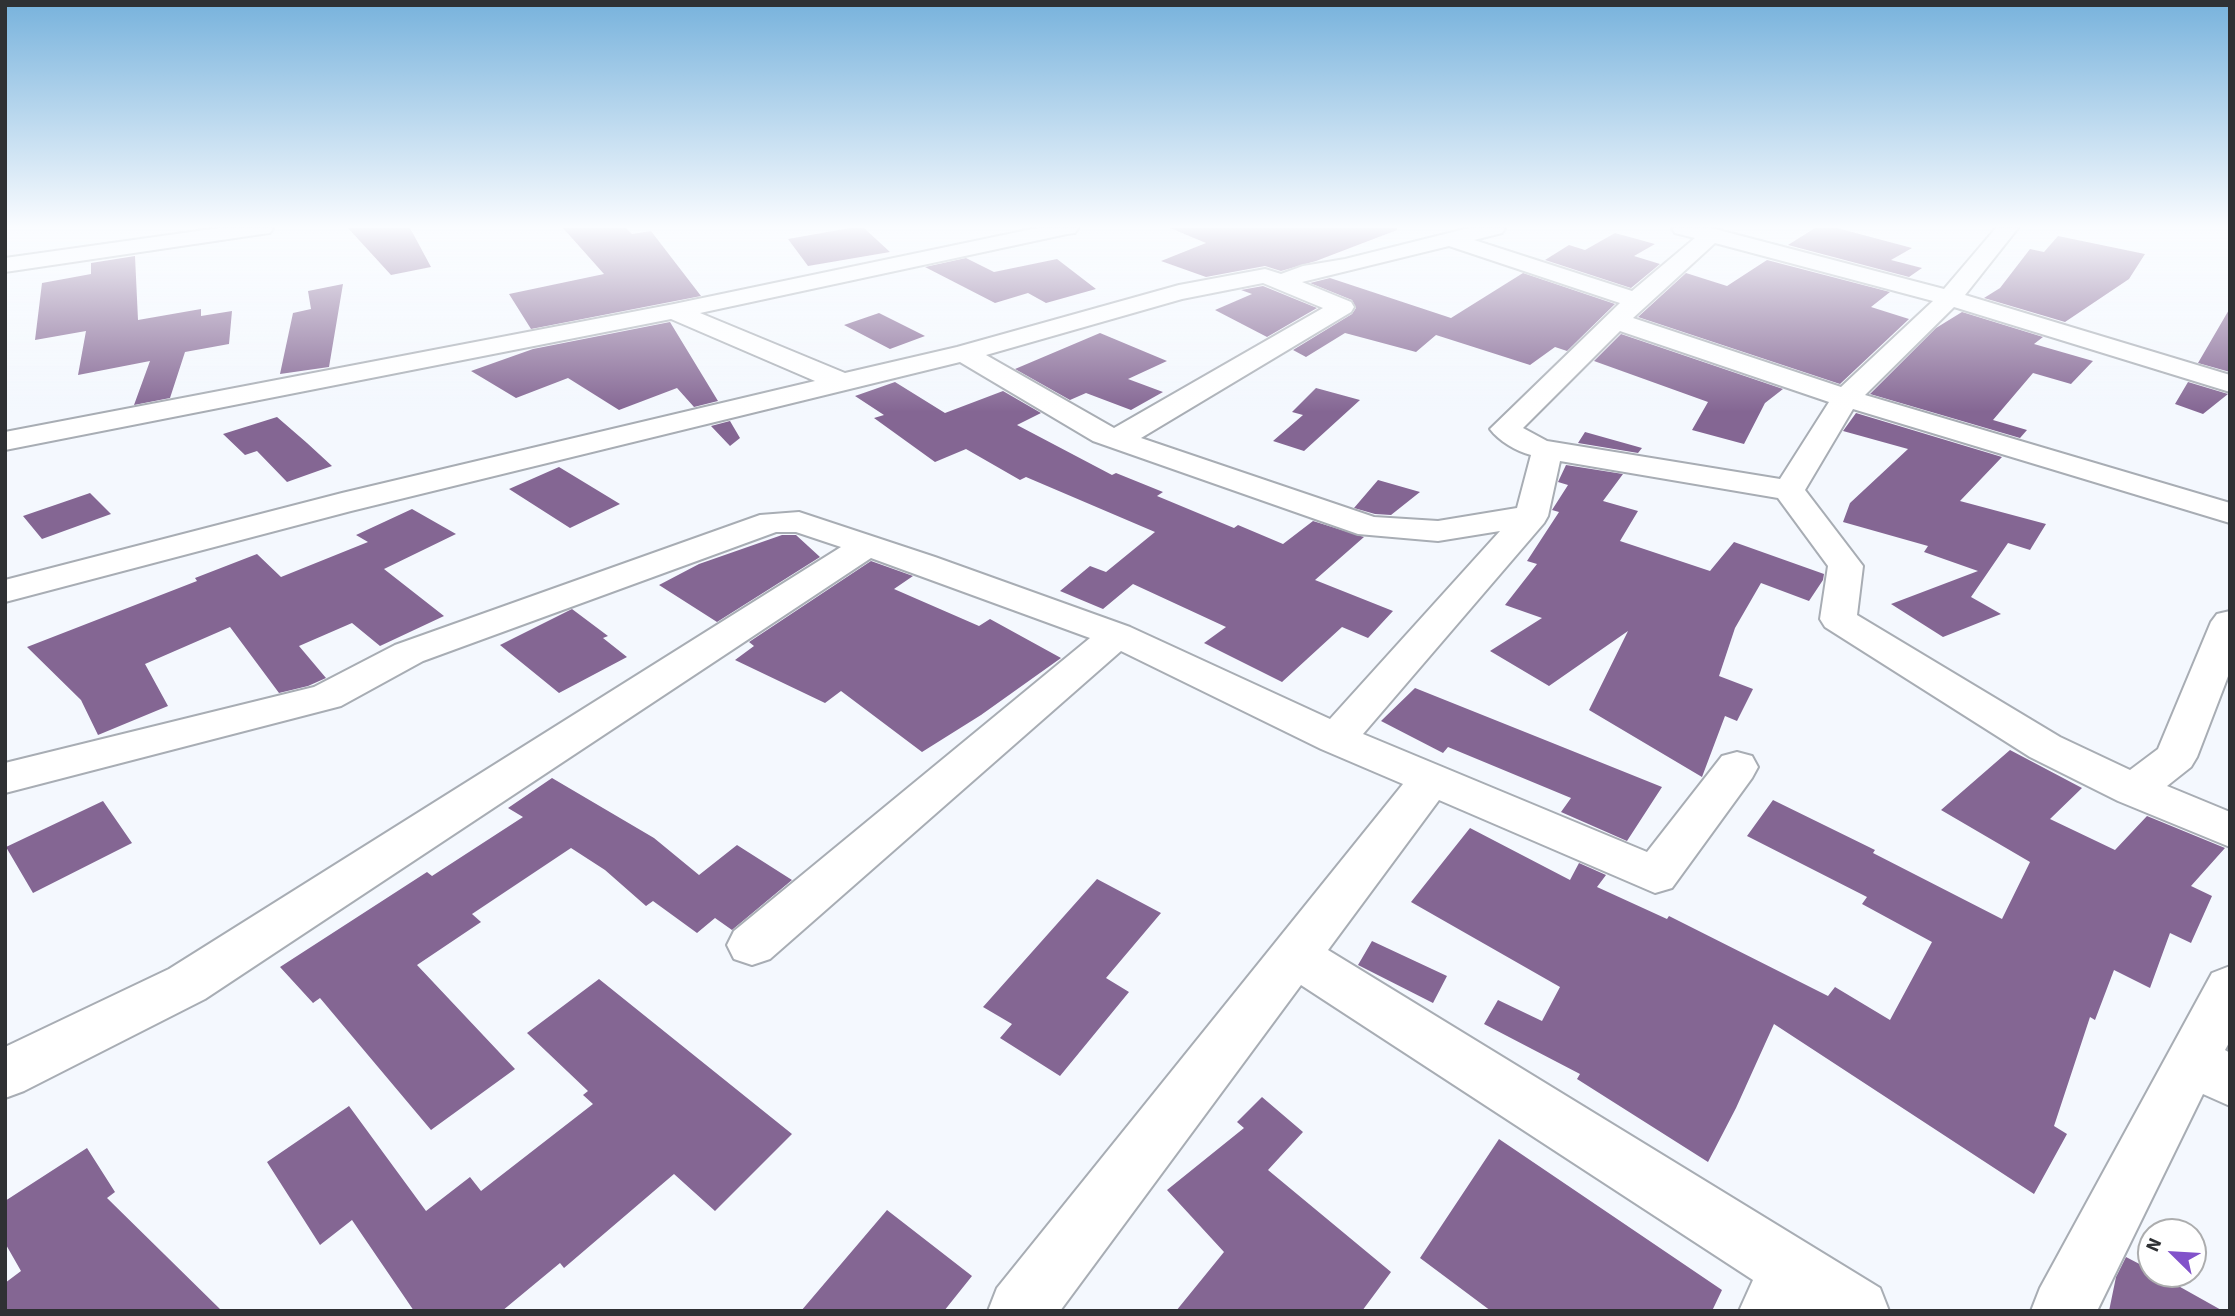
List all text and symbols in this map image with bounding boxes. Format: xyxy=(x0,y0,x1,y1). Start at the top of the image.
north arrow xyxy=(2137,1218,2207,1288)
text: N xyxy=(2139,1234,2169,1256)

